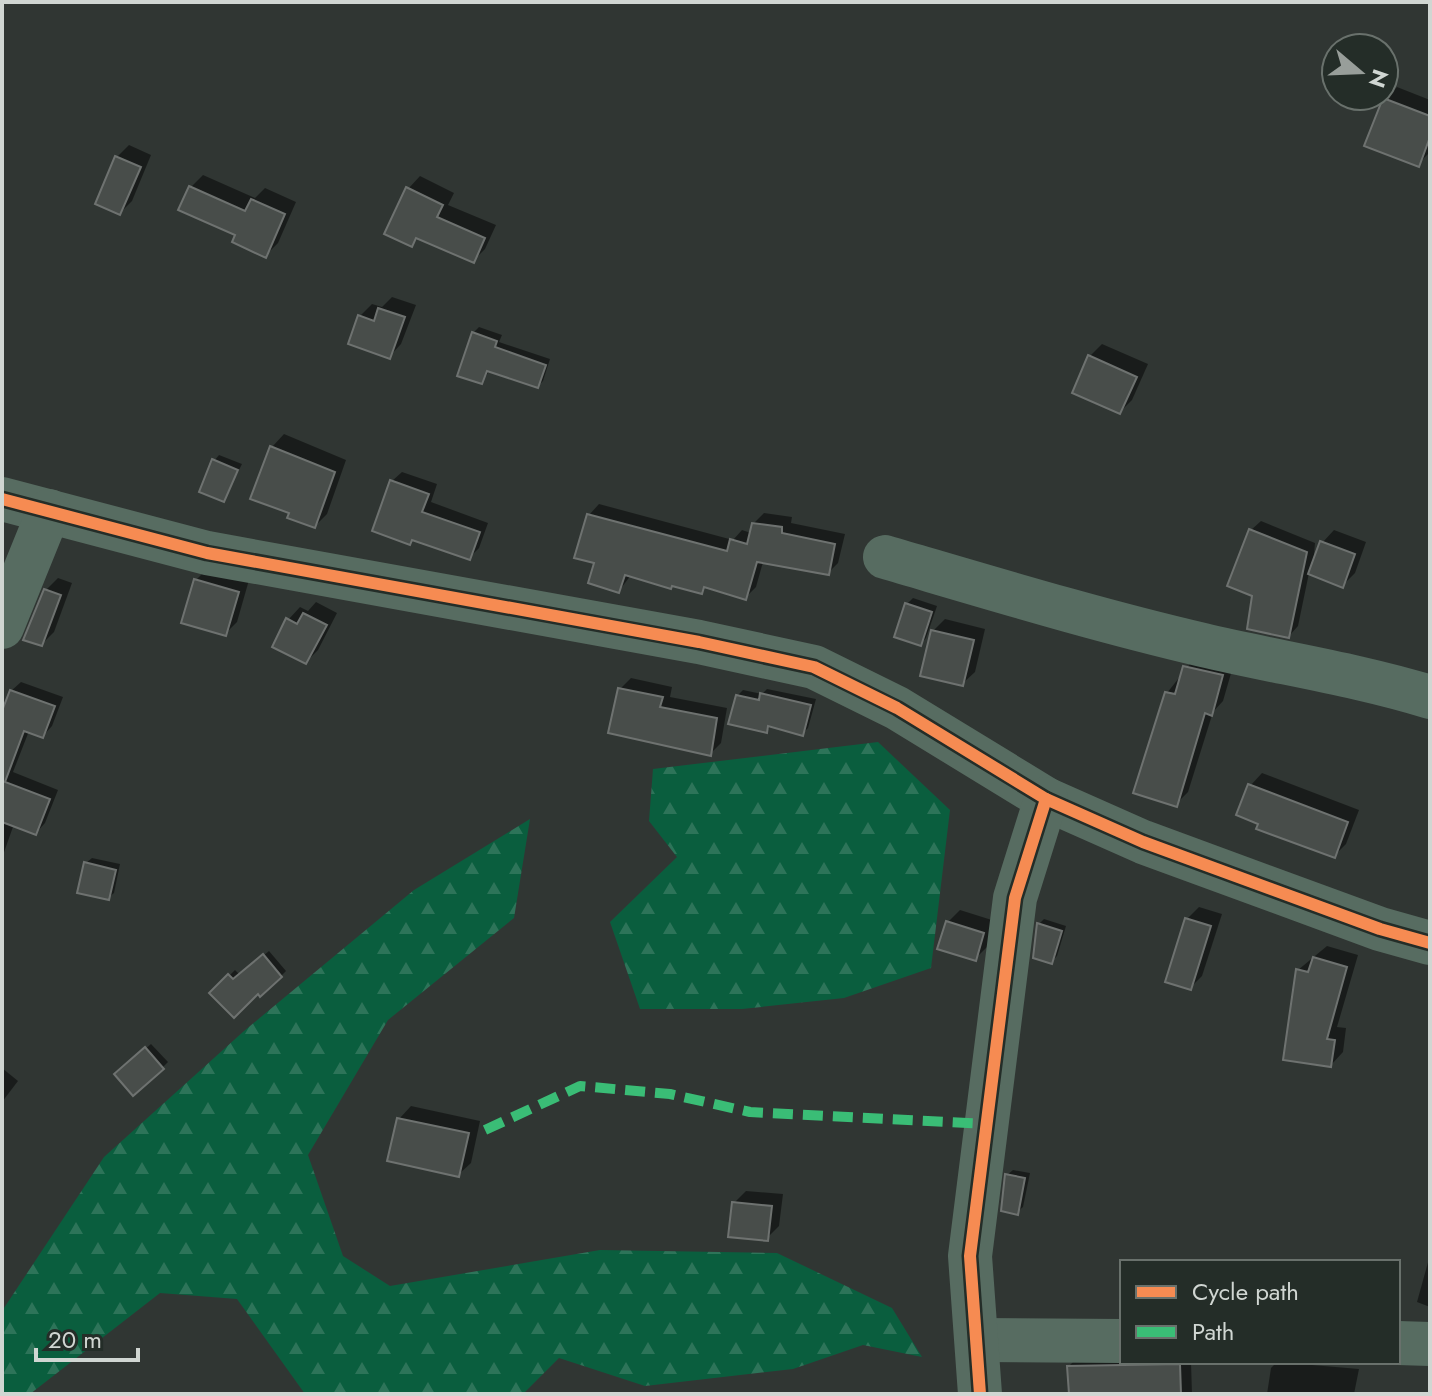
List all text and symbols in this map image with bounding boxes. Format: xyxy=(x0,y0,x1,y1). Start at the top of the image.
north arrow xyxy=(1320,32,1400,112)
text: N xyxy=(1361,65,1397,92)
legend xyxy=(1120,1260,1400,1364)
text: Cycle path xyxy=(1192,1274,1299,1309)
scale bar xyxy=(36,1312,138,1362)
text: Path xyxy=(1192,1314,1234,1349)
text: 20 m xyxy=(48,1322,102,1357)

